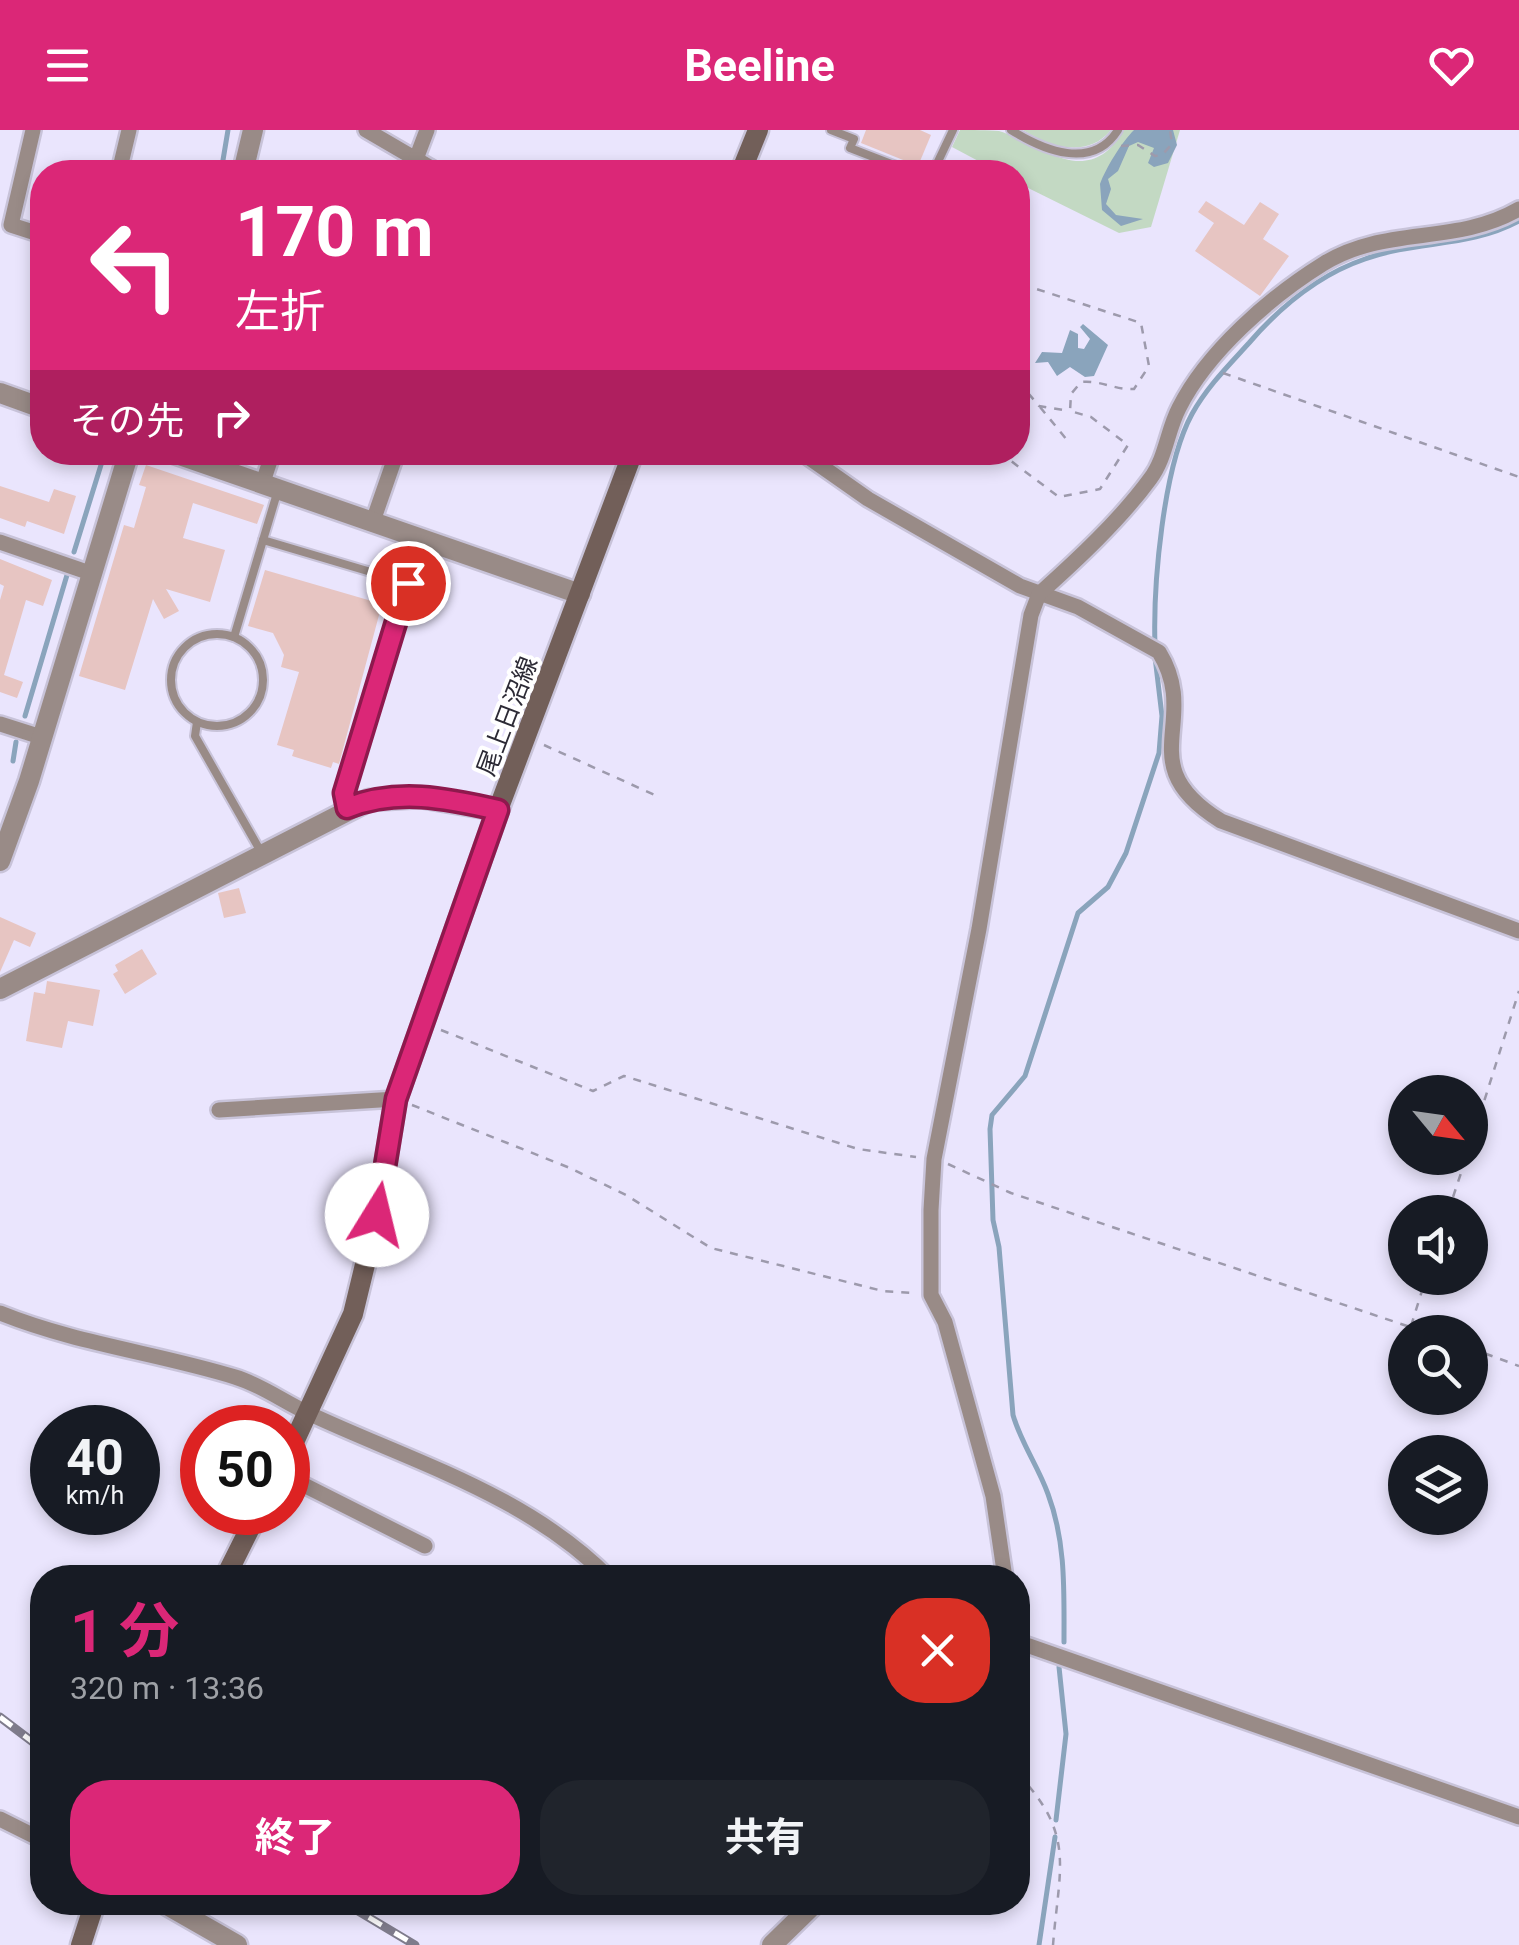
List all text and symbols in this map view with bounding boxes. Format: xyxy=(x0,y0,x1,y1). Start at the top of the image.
icon: menu xyxy=(40,38,95,93)
icon: heart xyxy=(1424,38,1479,93)
text: Beeline xyxy=(684,39,835,92)
text: 170 m xyxy=(235,191,434,273)
icon: left xyxy=(70,200,200,330)
text: 左折 xyxy=(235,285,325,338)
icon: right xyxy=(204,390,259,445)
text: その先 xyxy=(70,399,184,443)
pin xyxy=(366,541,451,626)
icon: arrive xyxy=(381,556,436,611)
street label: 尾上日沼線 xyxy=(472,653,543,780)
north arrow xyxy=(1388,1075,1488,1175)
map controls xyxy=(1388,1075,1488,1535)
position arrow xyxy=(325,1163,429,1267)
button: sound xyxy=(1388,1195,1488,1295)
button: search xyxy=(1388,1315,1488,1415)
speed limit sign: 50 xyxy=(180,1405,310,1535)
text: 40 xyxy=(66,1429,124,1487)
button: layers xyxy=(1388,1435,1488,1535)
text: km/h xyxy=(66,1481,124,1510)
text: 1 分 xyxy=(70,1596,179,1667)
button: close xyxy=(885,1598,990,1703)
text: 320 m · 13:36 xyxy=(70,1669,264,1707)
button: 終了 xyxy=(70,1780,520,1895)
button: 共有 xyxy=(540,1780,990,1895)

